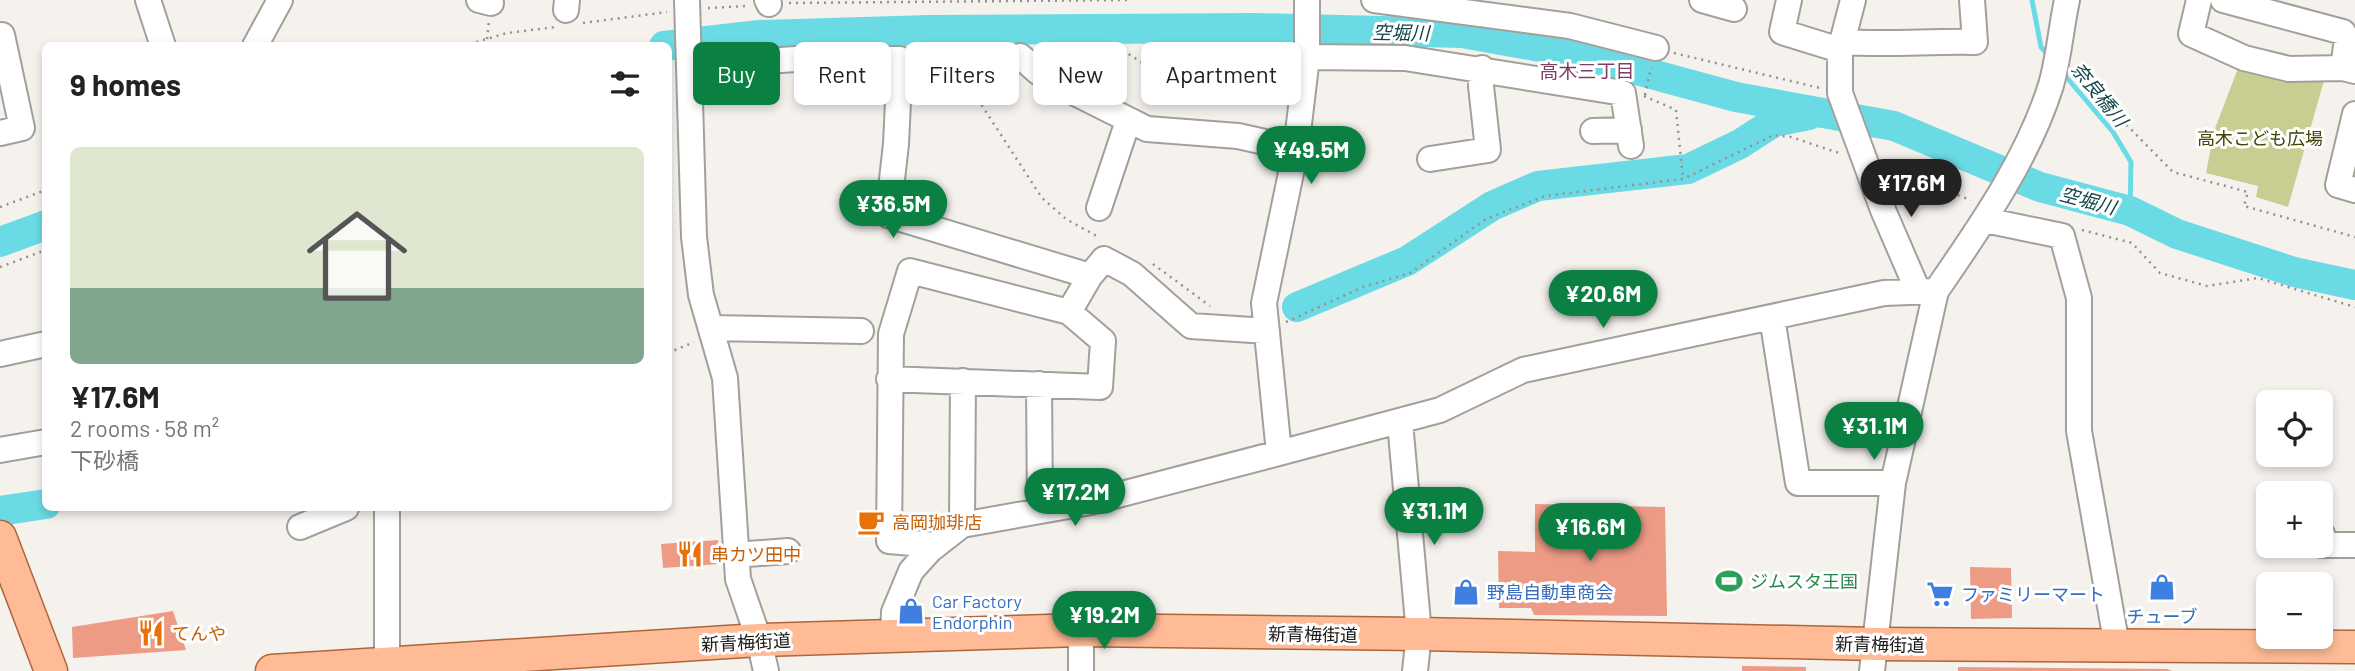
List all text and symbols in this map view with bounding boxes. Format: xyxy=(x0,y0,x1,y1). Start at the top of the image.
water label: 空堀川 xyxy=(1372,20,1432,44)
chip: Buy xyxy=(693,42,780,105)
chip: Rent xyxy=(794,42,891,105)
chip: Filters xyxy=(905,42,1019,105)
chip: New xyxy=(1033,42,1127,105)
chip: Apartment xyxy=(1141,42,1301,105)
water label: 奈良橋川 xyxy=(2067,57,2134,132)
district label: 高木三丁目 xyxy=(1539,59,1635,82)
icon: filters xyxy=(606,65,644,103)
text: 9 homes xyxy=(70,66,181,102)
pin: ¥49.5M xyxy=(1254,127,1368,186)
park label: 高木こども広場 xyxy=(2197,127,2323,149)
text: ¥49.5M xyxy=(1273,135,1349,163)
pin: ¥17.6M xyxy=(1854,160,1968,219)
text: ¥17.6M xyxy=(1877,168,1945,196)
pin: ¥36.5M xyxy=(836,180,950,240)
water label: 空堀川 xyxy=(2057,182,2120,219)
text: ¥36.5M xyxy=(855,189,931,217)
icon: home xyxy=(294,193,420,319)
pin: ¥20.6M xyxy=(1546,270,1660,330)
text: ¥20.6M xyxy=(1565,279,1641,307)
text: ¥17.6M xyxy=(70,378,160,414)
map controls xyxy=(2256,390,2333,649)
button: locate xyxy=(2256,390,2333,467)
pin: ¥31.1M xyxy=(1817,402,1931,462)
text: ¥31.1M xyxy=(1840,411,1908,439)
text: 2 rooms · 58 m² xyxy=(70,414,219,442)
text: 下砂橋 xyxy=(70,446,139,474)
pin: ¥17.2M xyxy=(1018,468,1132,528)
text: ¥17.2M xyxy=(1040,477,1110,505)
button: + xyxy=(2256,481,2333,558)
pin: ¥31.1M xyxy=(1377,488,1491,547)
text: ¥31.1M xyxy=(1400,496,1468,524)
pin: ¥16.6M xyxy=(1533,504,1647,563)
cafe icon: 高岡珈琲店 xyxy=(856,507,886,537)
place label: 高岡珈琲店 xyxy=(892,511,982,533)
text: ¥16.6M xyxy=(1554,512,1626,540)
restaurant icon: 串カツ田中 xyxy=(675,539,705,569)
place label: 串カツ田中 xyxy=(711,543,801,565)
sports icon: ジムスタ王国 xyxy=(1714,566,1744,596)
place label: ジムスタ王国 xyxy=(1750,570,1858,592)
shop icon: チューブ xyxy=(2147,572,2177,602)
button: − xyxy=(2256,572,2333,649)
shop icon: 野島自動車商会 xyxy=(1451,577,1481,607)
supermarket icon: ファミリーマート xyxy=(1925,579,1955,609)
place label: 野島自動車商会 xyxy=(1487,581,1613,603)
place label: ファミリーマート xyxy=(1961,583,2105,605)
place label: Car Factory Endorphin xyxy=(932,590,1022,633)
pin: ¥19.2M xyxy=(1047,592,1161,651)
shop icon: Car Factory Endorphin xyxy=(896,596,926,626)
text: ¥19.2M xyxy=(1068,600,1140,628)
place label: チューブ xyxy=(2127,605,2197,627)
restaurant icon: てんや xyxy=(136,618,166,648)
place label: てんや xyxy=(172,622,226,644)
street label: 新青梅街道 xyxy=(1268,622,1358,646)
street label: 新青梅街道 xyxy=(700,629,792,655)
street label: 新青梅街道 xyxy=(1835,632,1925,656)

